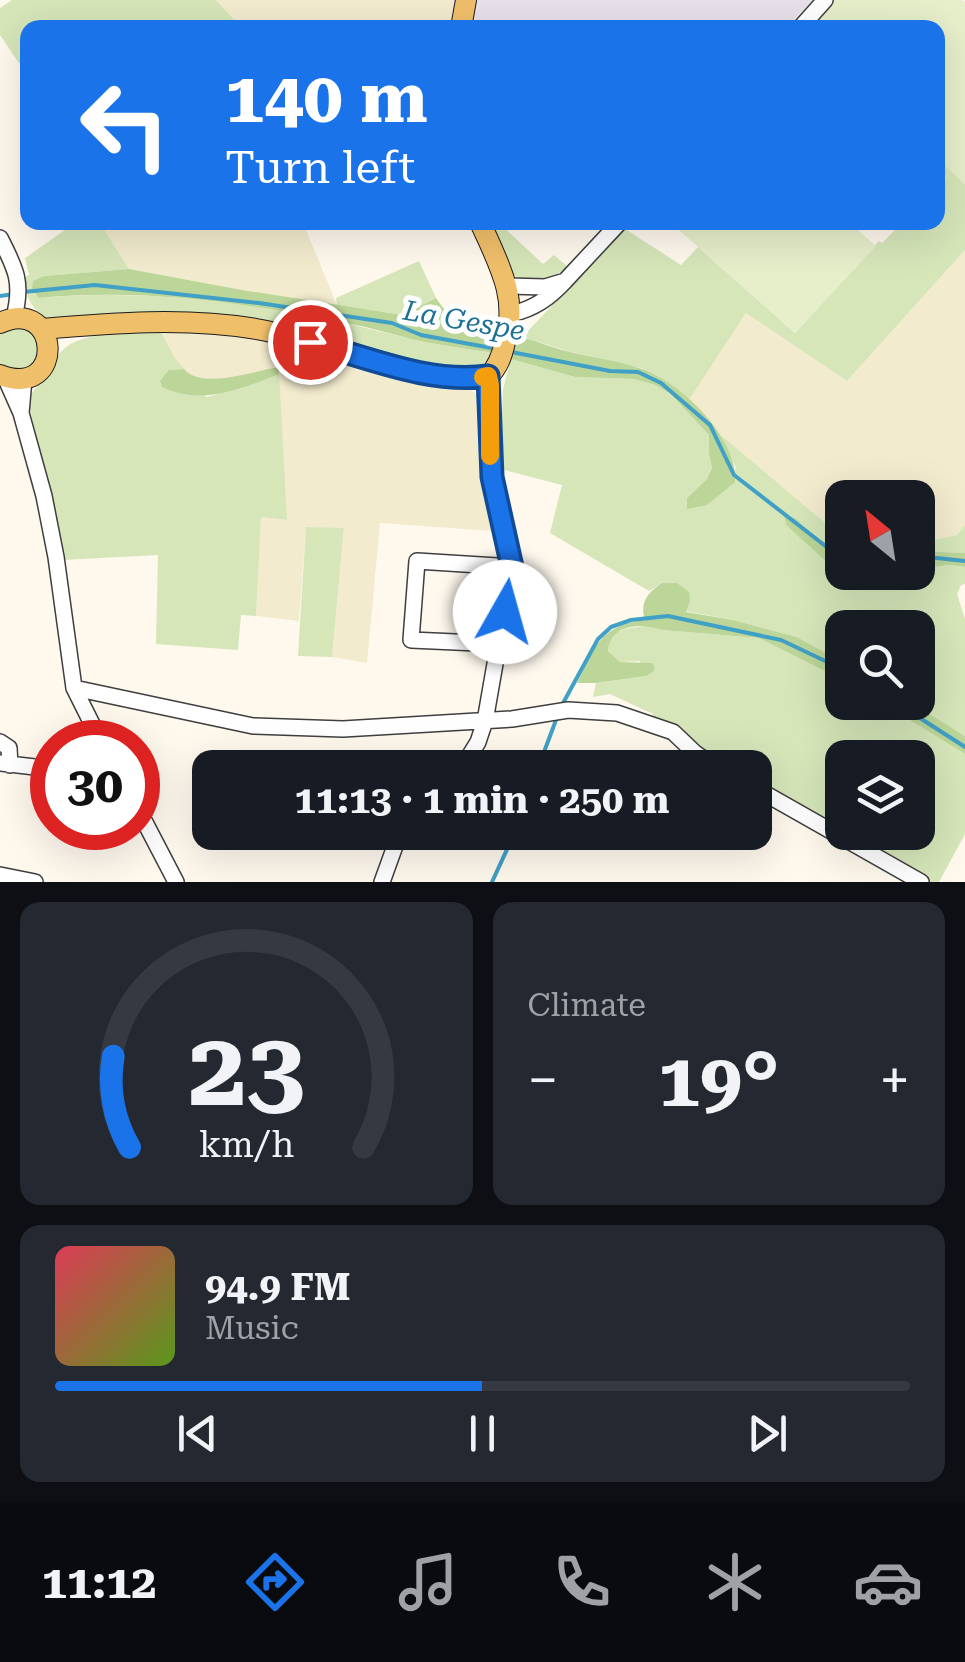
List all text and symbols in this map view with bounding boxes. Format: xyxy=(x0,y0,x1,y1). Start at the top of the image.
text: 140 m xyxy=(225,57,428,139)
icon: left xyxy=(60,60,190,190)
text: Turn left xyxy=(225,141,415,194)
water label: La Gespe xyxy=(400,293,527,347)
pin xyxy=(268,300,353,385)
icon: arrive xyxy=(283,315,338,370)
north arrow xyxy=(825,480,935,590)
map controls xyxy=(825,480,935,850)
position arrow xyxy=(453,560,557,664)
button: search xyxy=(825,610,935,720)
speed limit sign: 30 xyxy=(30,720,160,850)
button: layers xyxy=(825,740,935,850)
text: 11:13 · 1 min · 250 m xyxy=(295,778,669,822)
text: Climate xyxy=(528,986,646,1024)
text: 23 xyxy=(188,1009,304,1130)
text: 19° xyxy=(658,1036,779,1124)
text: − xyxy=(528,1048,558,1112)
text: + xyxy=(879,1048,910,1112)
text: km/h xyxy=(198,1124,294,1166)
text: 94.9 FM xyxy=(205,1265,351,1309)
text: Music xyxy=(205,1309,299,1347)
icon: previous xyxy=(170,1406,225,1461)
icon: pause xyxy=(455,1406,510,1461)
icon: next xyxy=(740,1406,795,1461)
icon: directions xyxy=(240,1547,310,1617)
icon: music xyxy=(393,1547,463,1617)
icon: phone xyxy=(547,1547,617,1617)
icon: climate xyxy=(700,1547,770,1617)
icon: car xyxy=(853,1547,923,1617)
text: 11:12 xyxy=(42,1556,157,1609)

